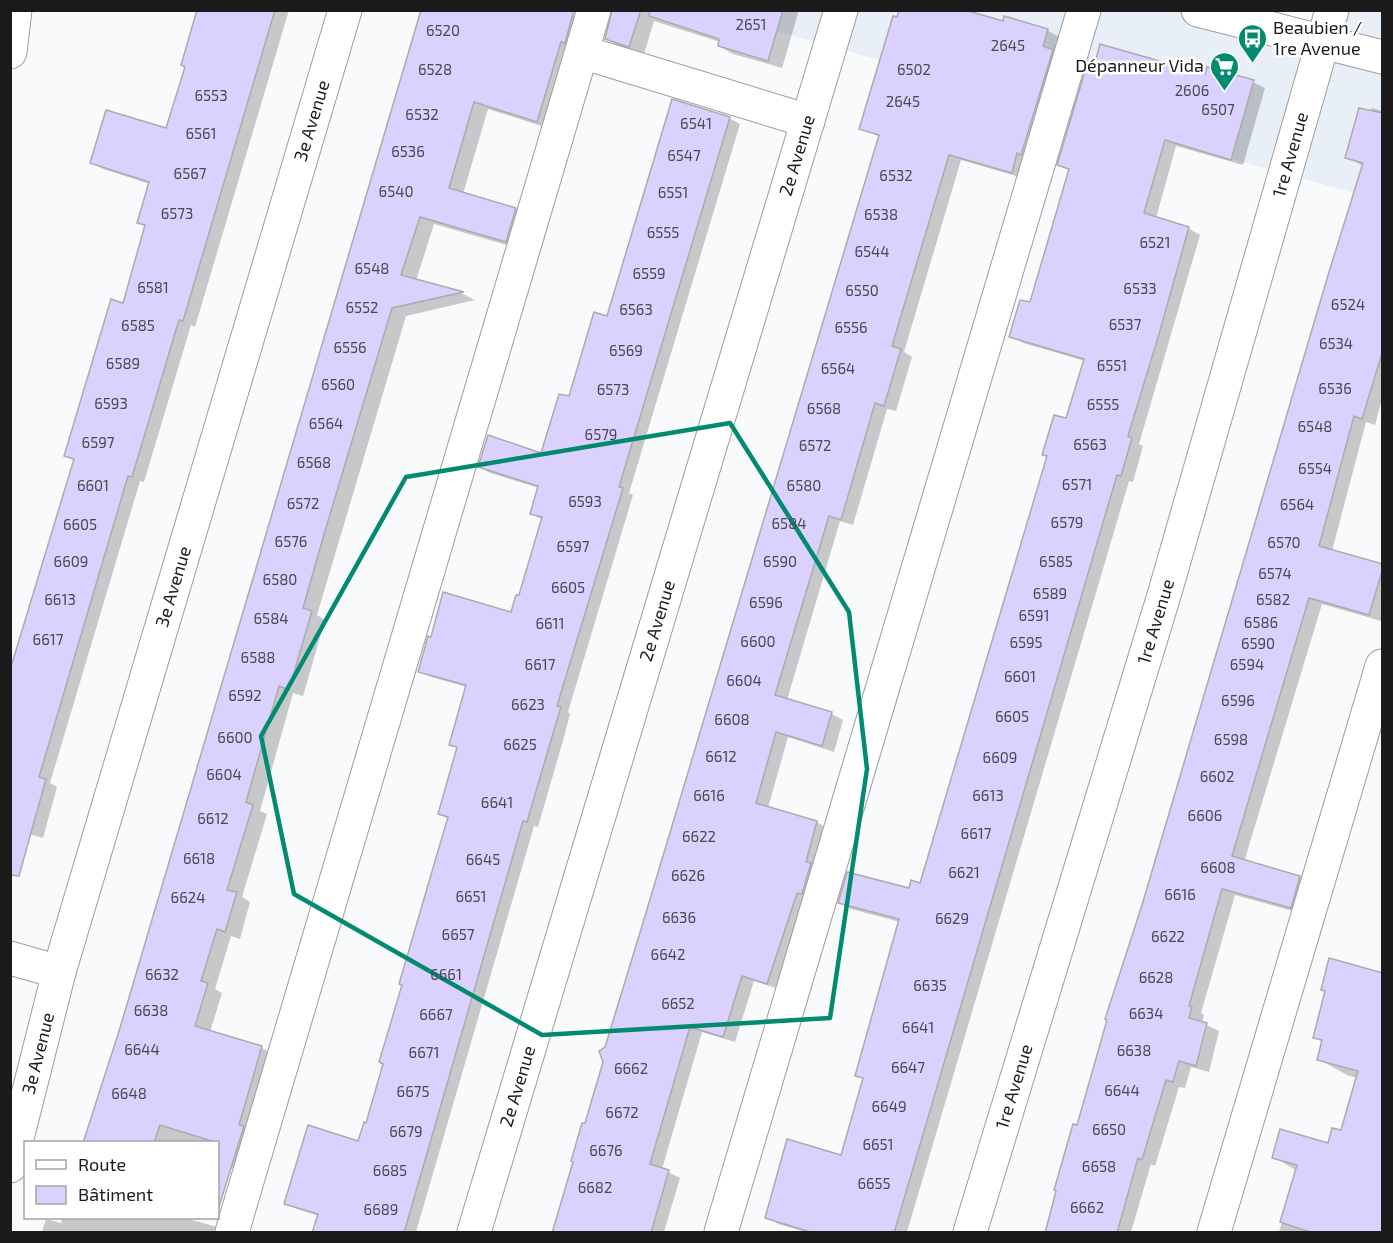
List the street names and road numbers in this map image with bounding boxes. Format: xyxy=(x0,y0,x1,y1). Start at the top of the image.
street label: 3e Avenue xyxy=(289,77,334,164)
street label: 1re Avenue xyxy=(1267,109,1312,200)
street label: 2e Avenue xyxy=(774,112,819,198)
street label: 3e Avenue xyxy=(150,543,195,630)
street label: 1re Avenue xyxy=(1132,576,1178,667)
street label: 2e Avenue xyxy=(634,577,679,664)
street label: 3e Avenue xyxy=(17,1010,58,1097)
street label: 1re Avenue xyxy=(990,1041,1037,1131)
street label: 2e Avenue xyxy=(494,1043,539,1129)

